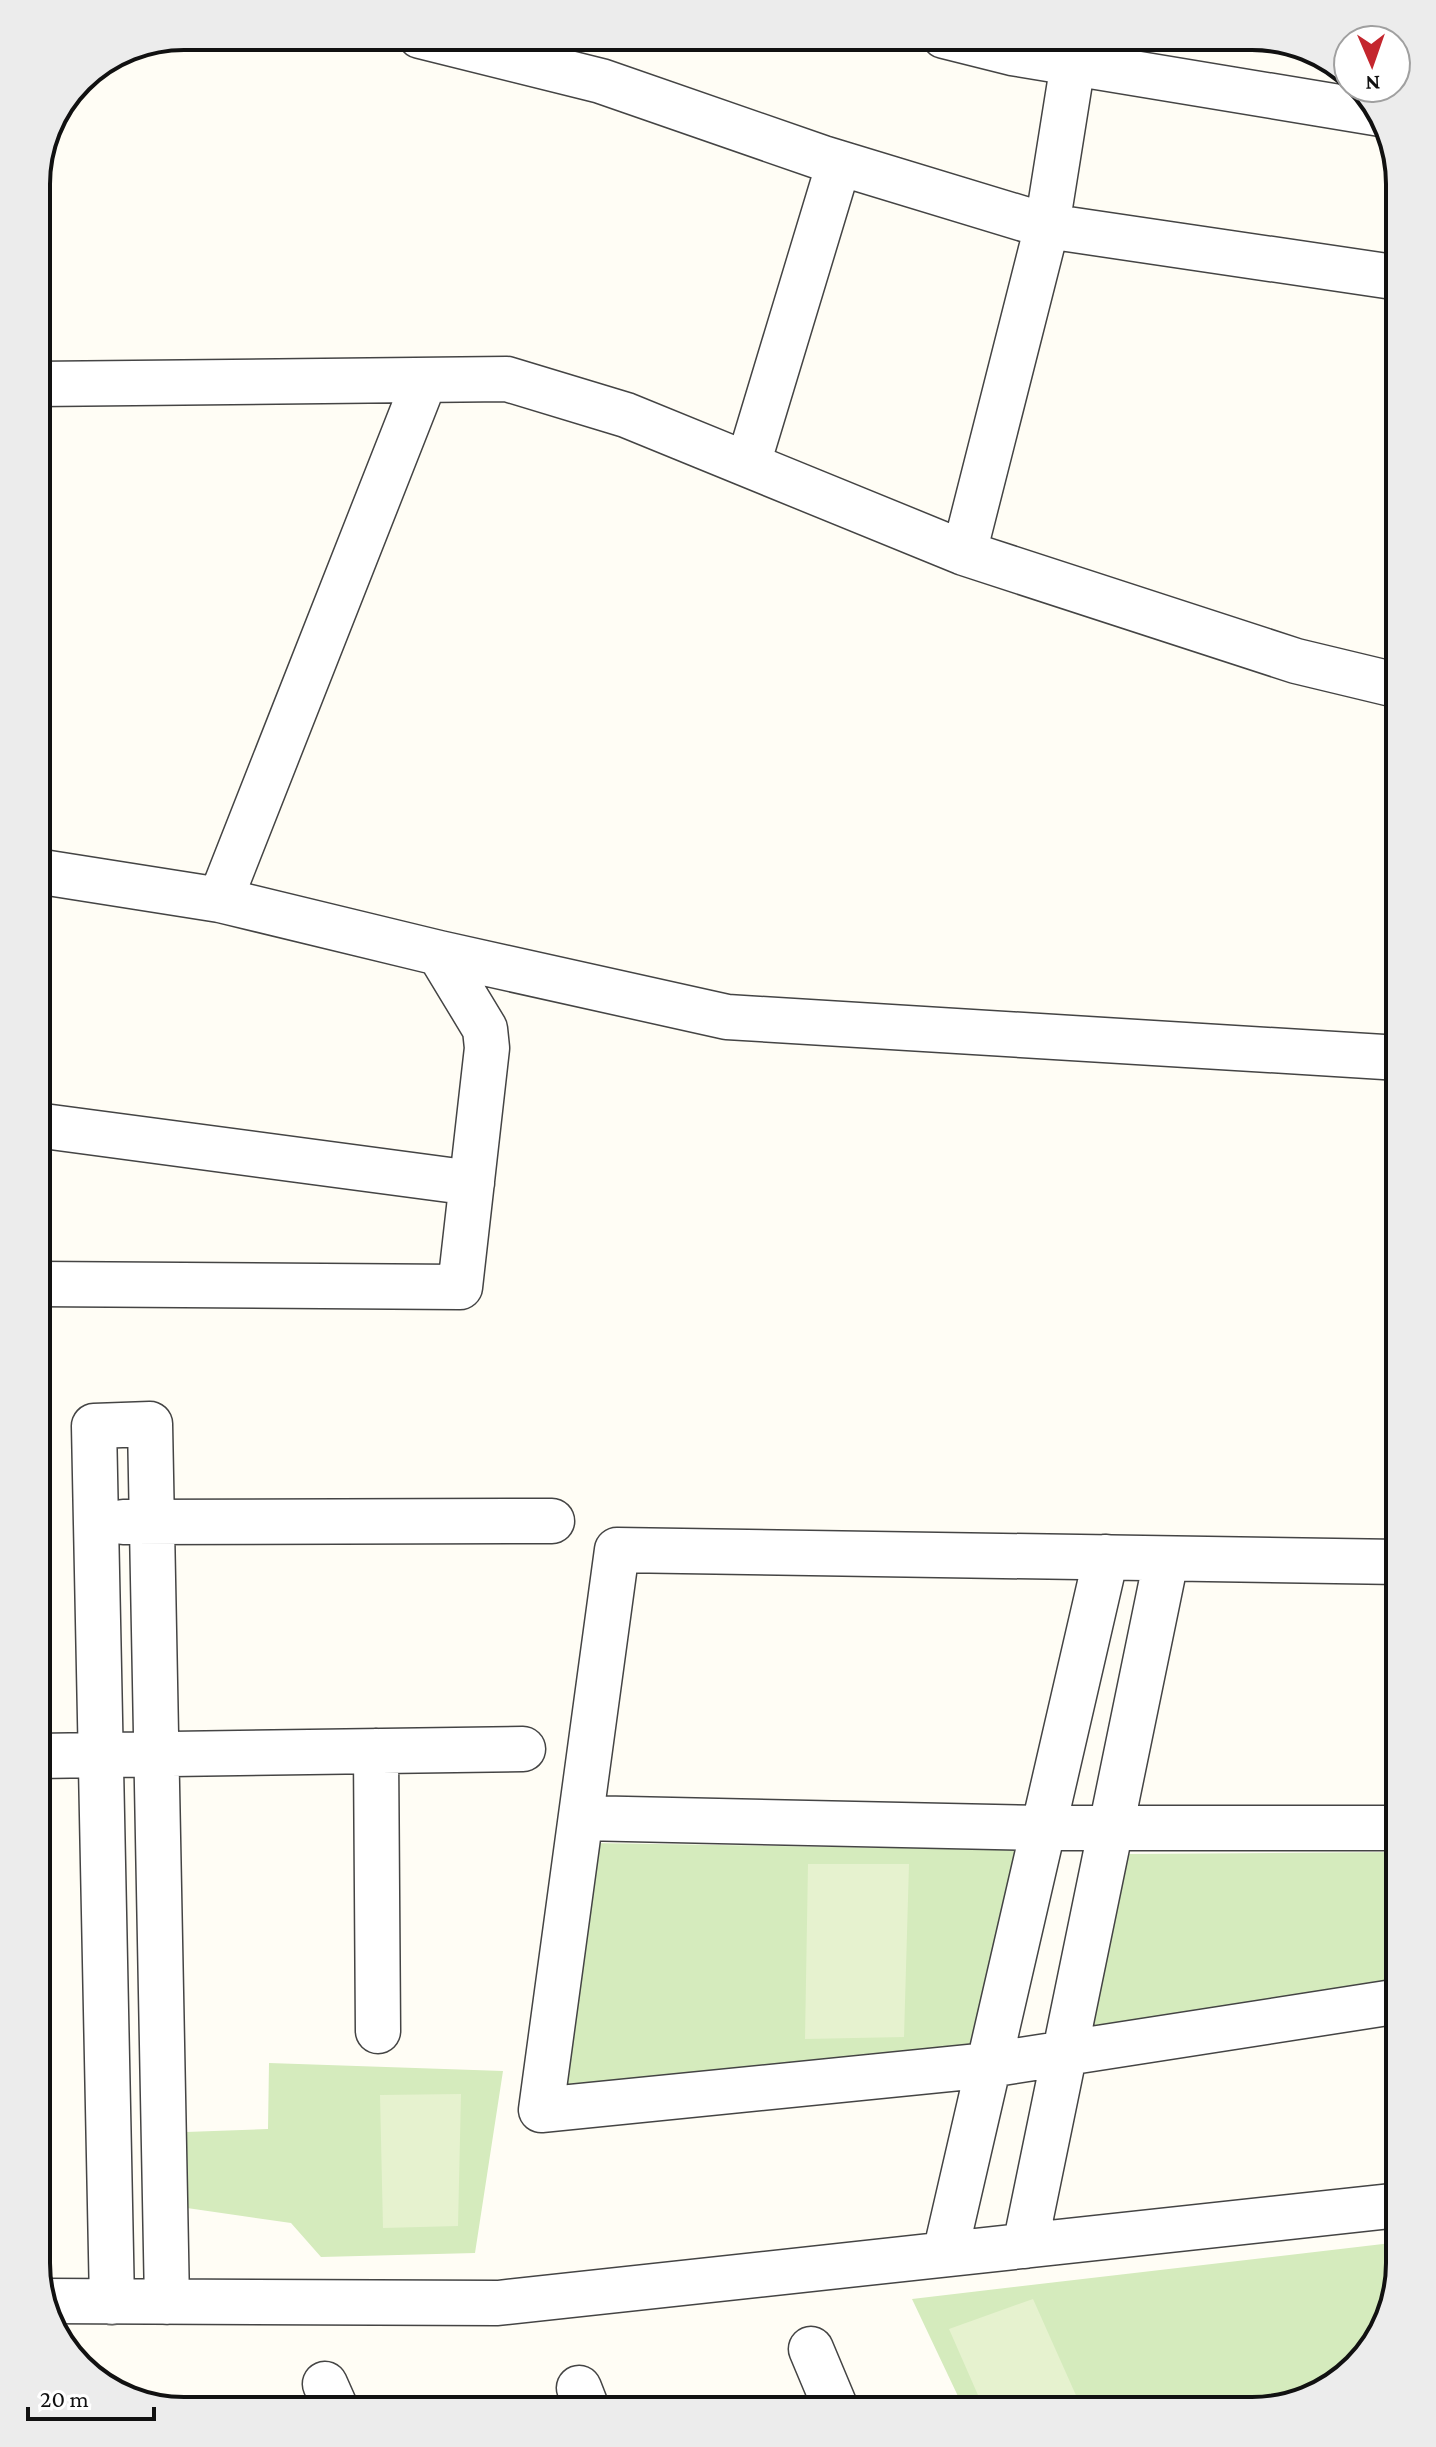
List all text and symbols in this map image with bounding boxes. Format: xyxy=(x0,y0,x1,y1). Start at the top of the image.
north arrow xyxy=(1332,24,1412,104)
text: N xyxy=(1365,71,1381,96)
scale bar xyxy=(28,2371,154,2421)
text: 20 m xyxy=(40,2385,89,2412)

